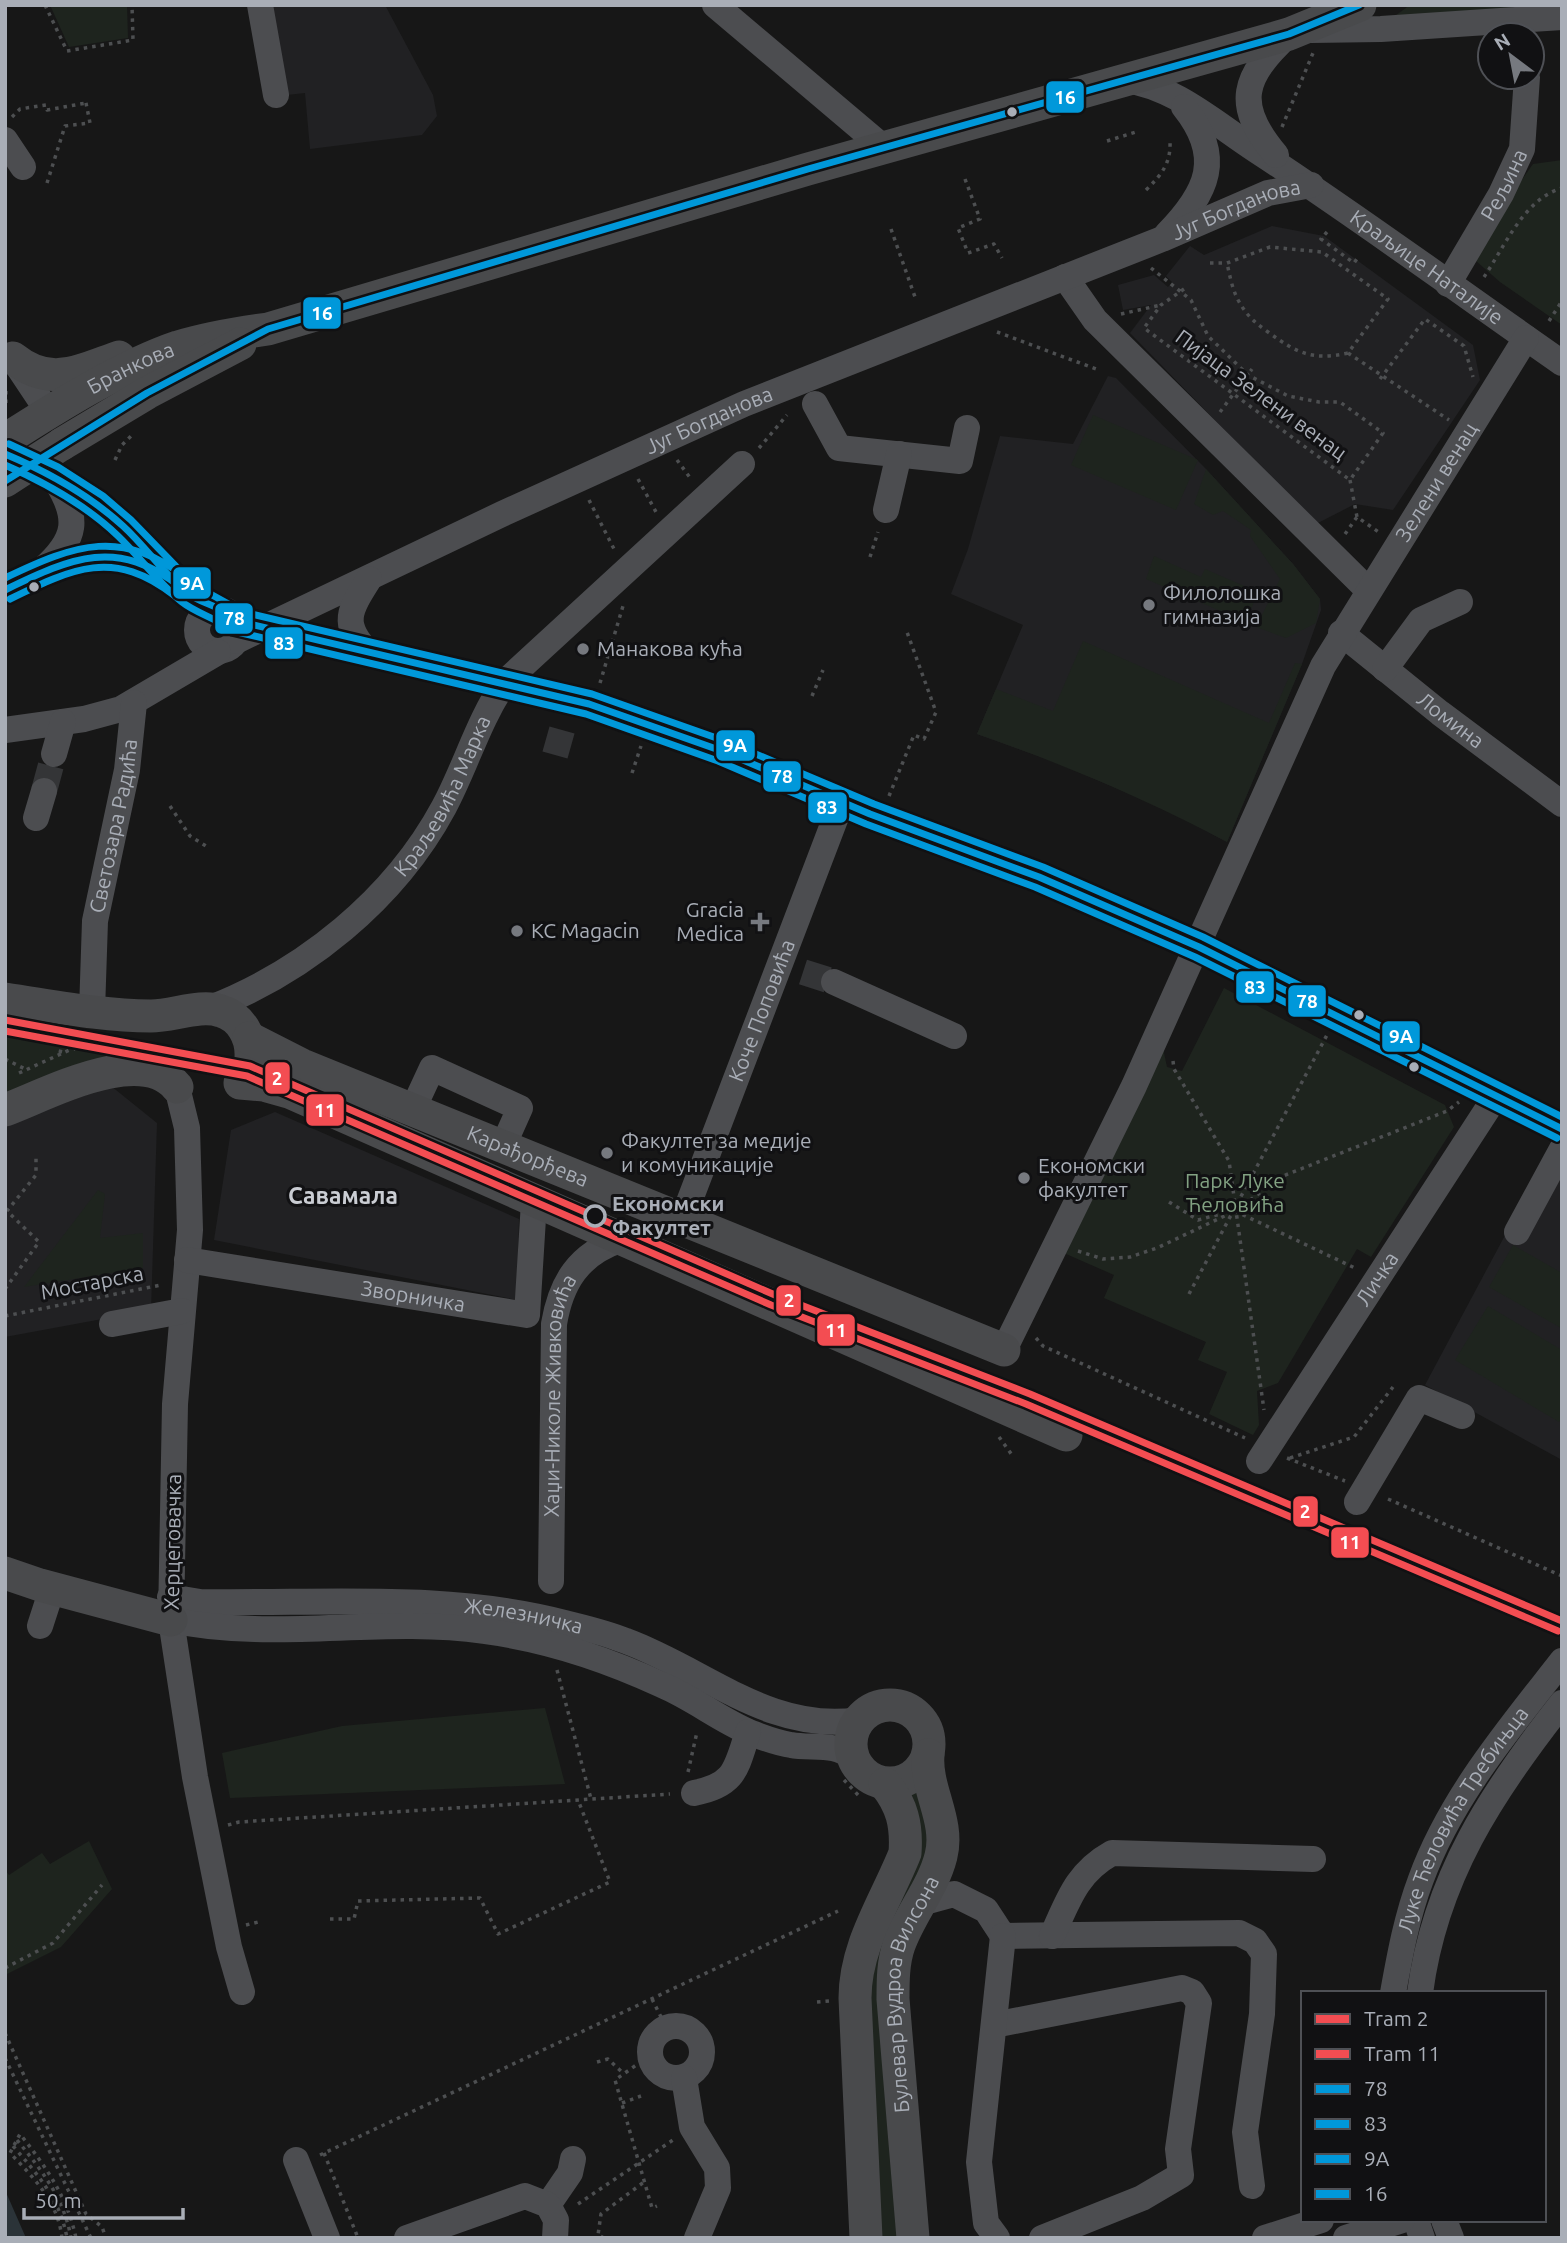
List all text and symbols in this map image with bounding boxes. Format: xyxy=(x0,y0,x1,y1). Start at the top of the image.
north arrow xyxy=(1476,21,1546,91)
text: N xyxy=(1490,28,1514,55)
line badge: 16 xyxy=(1045,80,1085,114)
text: 16 xyxy=(1054,86,1076,108)
unlabelled marker xyxy=(1005,105,1019,119)
street label: Рељина xyxy=(1475,145,1531,225)
street label: Југ Богданова xyxy=(1167,174,1302,244)
street label: Краљице Наталије xyxy=(1346,204,1508,329)
line badge: 16 xyxy=(302,296,342,330)
text: 16 xyxy=(311,302,333,324)
street label: Пијаца Зелени венац xyxy=(1171,324,1352,464)
street label: Бранкова xyxy=(83,336,177,398)
street label: Југ Богданова xyxy=(641,381,776,458)
street label: Зелени венац xyxy=(1390,418,1482,545)
line badge: 9A xyxy=(172,566,212,600)
text: 9A xyxy=(180,572,205,594)
unlabelled marker xyxy=(27,580,41,594)
place label: Филолошка гимназија xyxy=(1163,580,1281,628)
marker: Филолошка гимназија xyxy=(1141,597,1157,613)
line badge: 78 xyxy=(214,602,254,635)
text: 78 xyxy=(223,607,245,629)
line badge: 83 xyxy=(264,626,304,660)
text: 83 xyxy=(273,632,295,654)
place label: Манакова кућа xyxy=(597,636,743,660)
marker: Манакова кућа xyxy=(575,641,591,657)
street label: Ломина xyxy=(1413,686,1489,753)
street label: Краљевића Марка xyxy=(388,711,495,881)
line badge: 9A xyxy=(715,729,756,762)
text: 9A xyxy=(723,734,748,756)
street label: Светозара Радића xyxy=(84,738,141,915)
line badge: 78 xyxy=(762,760,802,793)
text: 78 xyxy=(771,765,793,787)
line badge: 83 xyxy=(807,791,848,824)
text: 83 xyxy=(816,796,838,818)
place label: Gracia Medica xyxy=(676,897,744,945)
marker: Gracia Medica xyxy=(750,912,770,932)
place label: KC Magacin xyxy=(531,918,640,942)
marker: KC Magacin xyxy=(509,923,525,939)
street label: Коче Поповића xyxy=(723,936,799,1085)
line badge: 83 xyxy=(1235,970,1275,1004)
text: 83 xyxy=(1244,976,1266,998)
line badge: 78 xyxy=(1287,984,1327,1018)
text: 78 xyxy=(1296,990,1318,1012)
unlabelled marker xyxy=(1352,1008,1366,1022)
line badge: 9A xyxy=(1381,1020,1421,1053)
text: 9A xyxy=(1389,1025,1414,1047)
unlabelled marker xyxy=(1407,1060,1421,1074)
line badge: 2 xyxy=(264,1061,291,1095)
text: 2 xyxy=(272,1067,282,1089)
line badge: 11 xyxy=(305,1093,345,1127)
text: 11 xyxy=(314,1099,336,1121)
street label: Карађорђева xyxy=(464,1120,592,1191)
place label: Факултет за медије и комуникације xyxy=(621,1128,812,1176)
marker: Факултет за медије и комуникације xyxy=(599,1145,615,1161)
place label: Економски факултет xyxy=(1038,1153,1145,1201)
park label: Парк Луке Ћеловића xyxy=(1185,1168,1285,1216)
marker: Економски факултет xyxy=(1016,1170,1032,1186)
district label: Савамала xyxy=(288,1183,398,1208)
place label: Економски Факултет xyxy=(612,1191,724,1239)
marker: Економски Факултет xyxy=(584,1205,606,1227)
street label: Личка xyxy=(1350,1247,1403,1310)
street label: Мостарска xyxy=(38,1260,145,1304)
street label: Хаџи-Николе Живковића xyxy=(539,1270,580,1517)
street label: Зворничка xyxy=(359,1275,467,1316)
line badge: 2 xyxy=(775,1284,802,1317)
text: 2 xyxy=(784,1289,794,1311)
line badge: 11 xyxy=(816,1313,856,1347)
text: 11 xyxy=(825,1319,847,1341)
street label: Херцеговачка xyxy=(159,1474,185,1610)
line badge: 2 xyxy=(1292,1495,1319,1528)
text: 2 xyxy=(1300,1500,1310,1522)
line badge: 11 xyxy=(1330,1526,1370,1559)
text: 11 xyxy=(1339,1531,1361,1553)
street label: Железничка xyxy=(463,1593,586,1638)
street label: Луке Ћеловића Требињца xyxy=(1392,1701,1533,1936)
street label: Булевар Вудроа Вилсона xyxy=(880,1872,943,2114)
legend xyxy=(1301,1991,1546,2222)
text: Tram 2 xyxy=(1364,2006,1428,2030)
text: Tram 11 xyxy=(1364,2041,1440,2065)
text: 78 xyxy=(1364,2076,1388,2100)
text: 83 xyxy=(1364,2111,1388,2135)
text: 9A xyxy=(1364,2146,1390,2170)
scale bar xyxy=(24,2176,184,2220)
text: 16 xyxy=(1364,2181,1388,2205)
text: 50 m xyxy=(35,2188,82,2212)

